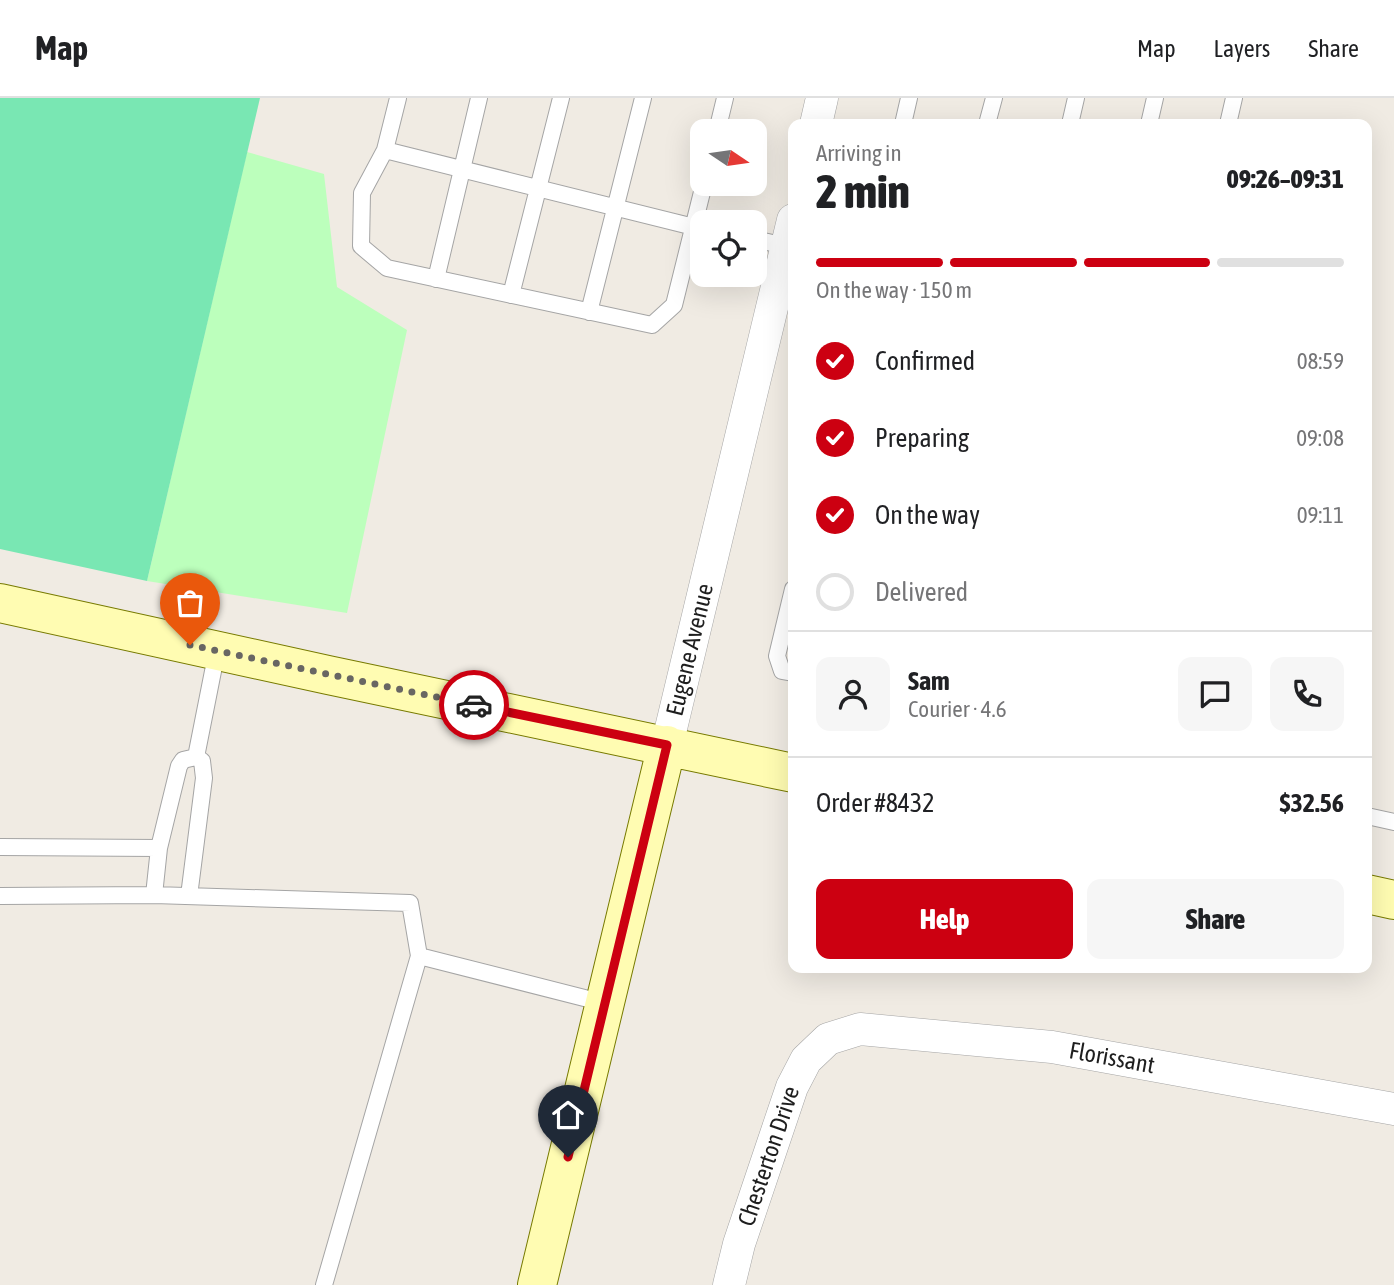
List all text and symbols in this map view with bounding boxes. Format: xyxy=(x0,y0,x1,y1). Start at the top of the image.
text: Map xyxy=(35,29,88,67)
text: Map xyxy=(1137,35,1176,62)
text: Layers xyxy=(1214,35,1270,62)
text: Share xyxy=(1308,35,1359,62)
north arrow xyxy=(690,119,766,196)
map controls xyxy=(690,119,767,287)
text: Arriving in xyxy=(816,140,902,166)
text: 09:26–09:31 xyxy=(1227,164,1344,194)
text: 2 min xyxy=(816,165,910,218)
button: locate xyxy=(690,210,767,287)
text: On the way · 150 m xyxy=(816,277,972,303)
icon: check xyxy=(816,342,854,380)
text: Confirmed xyxy=(875,346,975,376)
text: 08:59 xyxy=(1297,348,1344,374)
icon: check xyxy=(816,419,854,457)
text: Preparing xyxy=(875,423,969,453)
text: 09:08 xyxy=(1296,425,1344,451)
icon: check xyxy=(816,496,854,534)
text: On the way xyxy=(875,500,980,530)
text: 09:11 xyxy=(1297,502,1344,528)
pin xyxy=(160,573,220,645)
text: Delivered xyxy=(875,577,968,607)
street label: Eugene Avenue xyxy=(661,581,718,718)
icon: bag xyxy=(171,584,209,622)
button: person xyxy=(816,657,890,731)
button: chat xyxy=(1178,657,1252,731)
button: phone xyxy=(1270,657,1344,731)
text: Sam xyxy=(908,666,950,696)
courier xyxy=(439,670,509,740)
icon: car xyxy=(455,686,493,724)
text: Courier · 4.6 xyxy=(908,696,1007,722)
text: Order #8432 xyxy=(816,788,935,818)
text: $32.56 xyxy=(1280,788,1344,818)
button: Help xyxy=(816,879,1073,959)
button: Share xyxy=(1087,879,1344,959)
street label: Florissant xyxy=(1067,1036,1157,1078)
street label: Chesterton Drive xyxy=(732,1083,804,1229)
pin xyxy=(538,1085,598,1157)
icon: home xyxy=(549,1096,587,1134)

